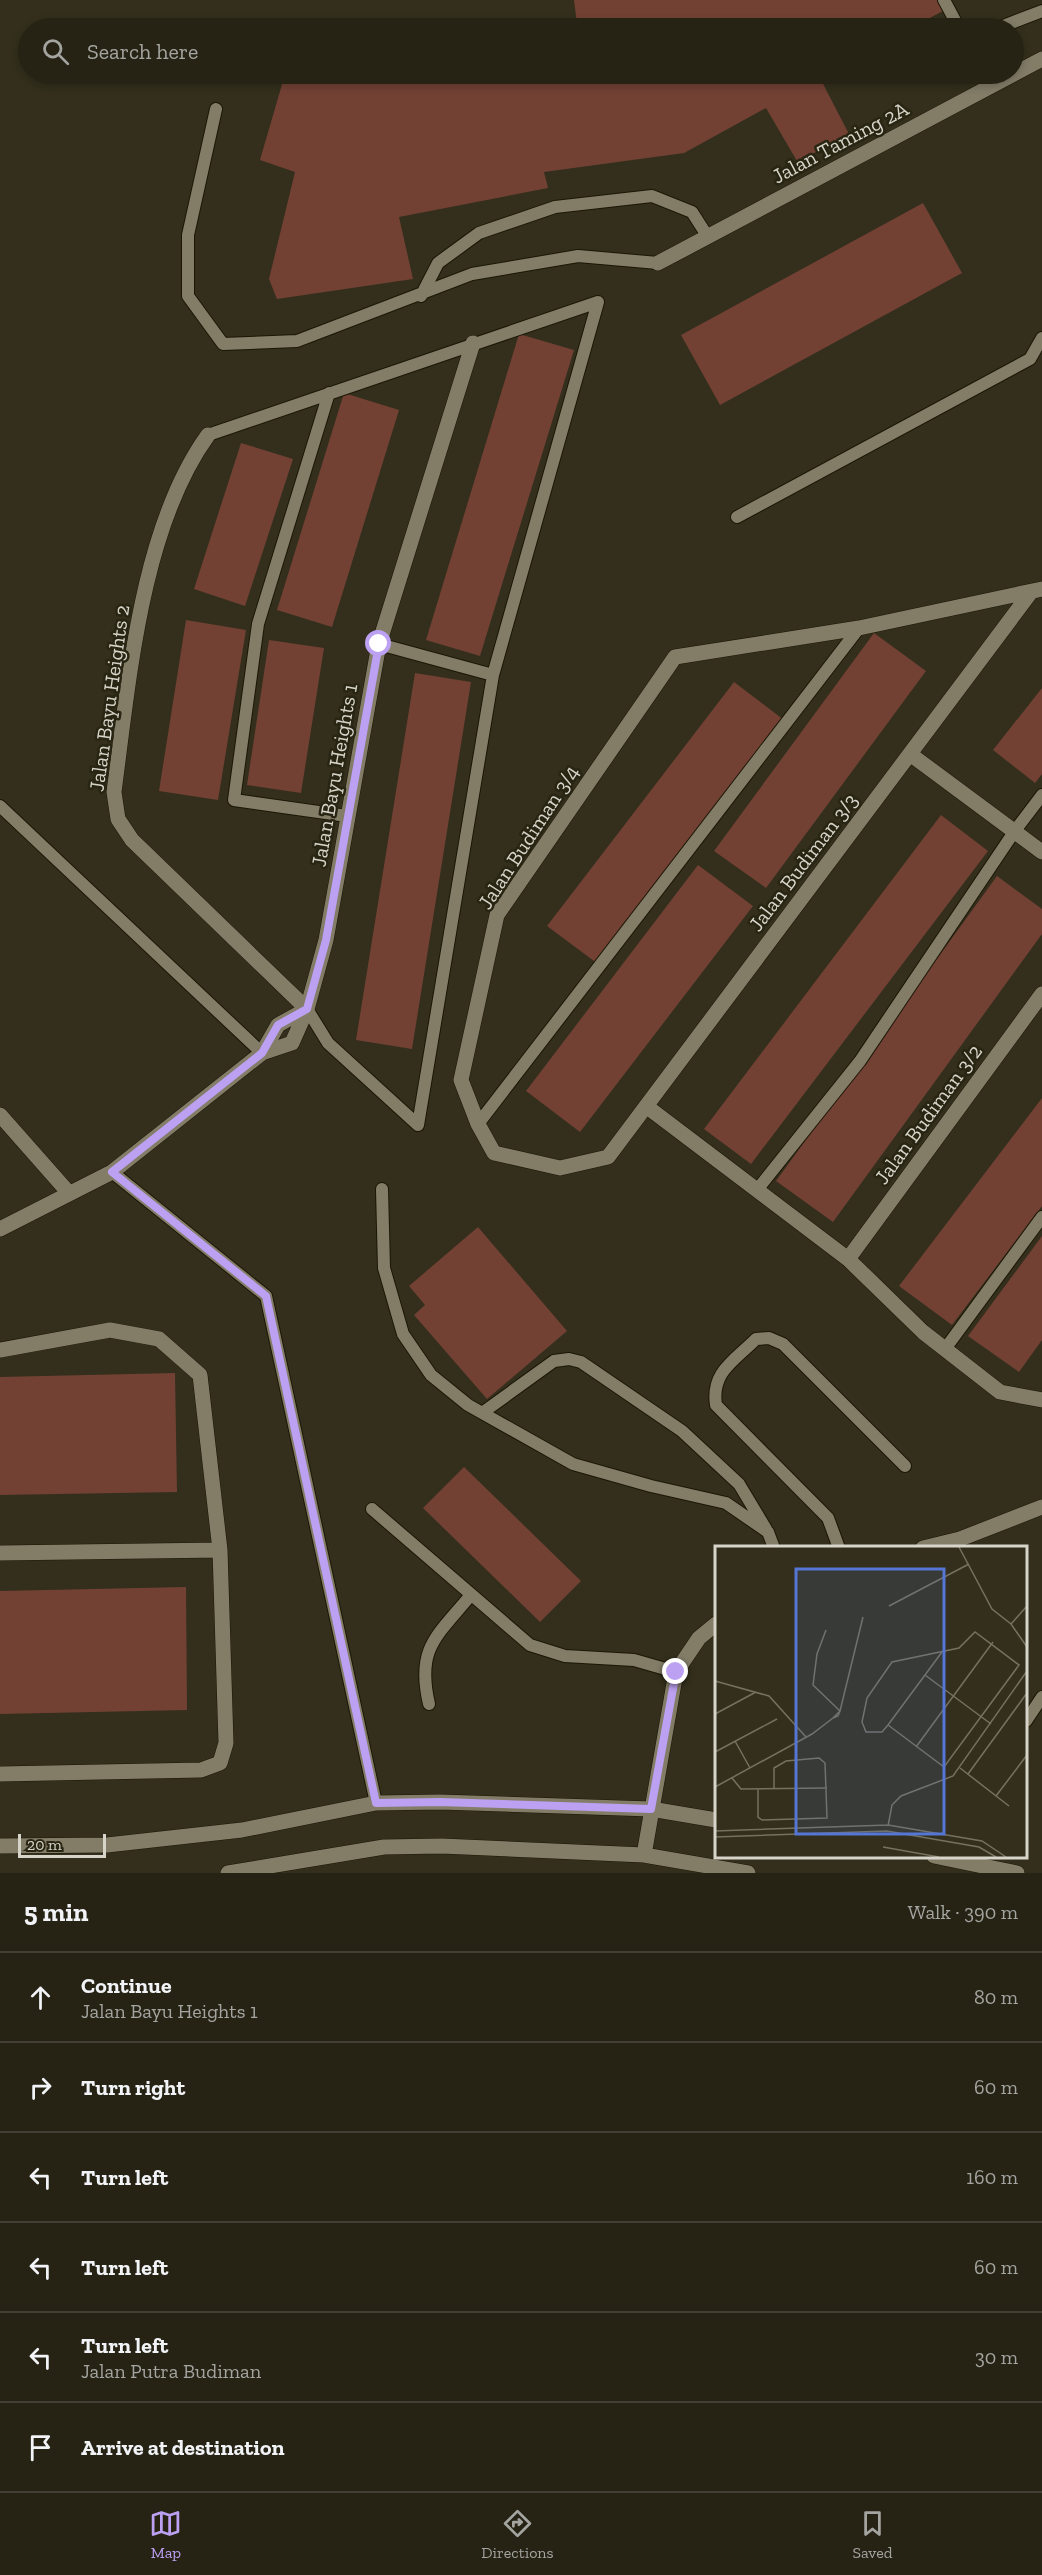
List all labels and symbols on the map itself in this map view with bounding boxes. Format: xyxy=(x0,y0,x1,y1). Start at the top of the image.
street label: Jalan Taming 2A xyxy=(768,95,913,188)
street label: Jalan Bayu Heights 2 xyxy=(84,603,134,793)
route start xyxy=(365,630,391,656)
street label: Jalan Bayu Heights 1 xyxy=(306,681,362,869)
street label: Jalan Budiman 3/4 xyxy=(472,760,584,914)
street label: Jalan Budiman 3/3 xyxy=(743,788,863,936)
street label: Jalan Budiman 3/2 xyxy=(869,1039,987,1189)
inset map xyxy=(715,1546,1027,1858)
route end xyxy=(662,1658,688,1684)
scale bar xyxy=(18,1831,106,1858)

